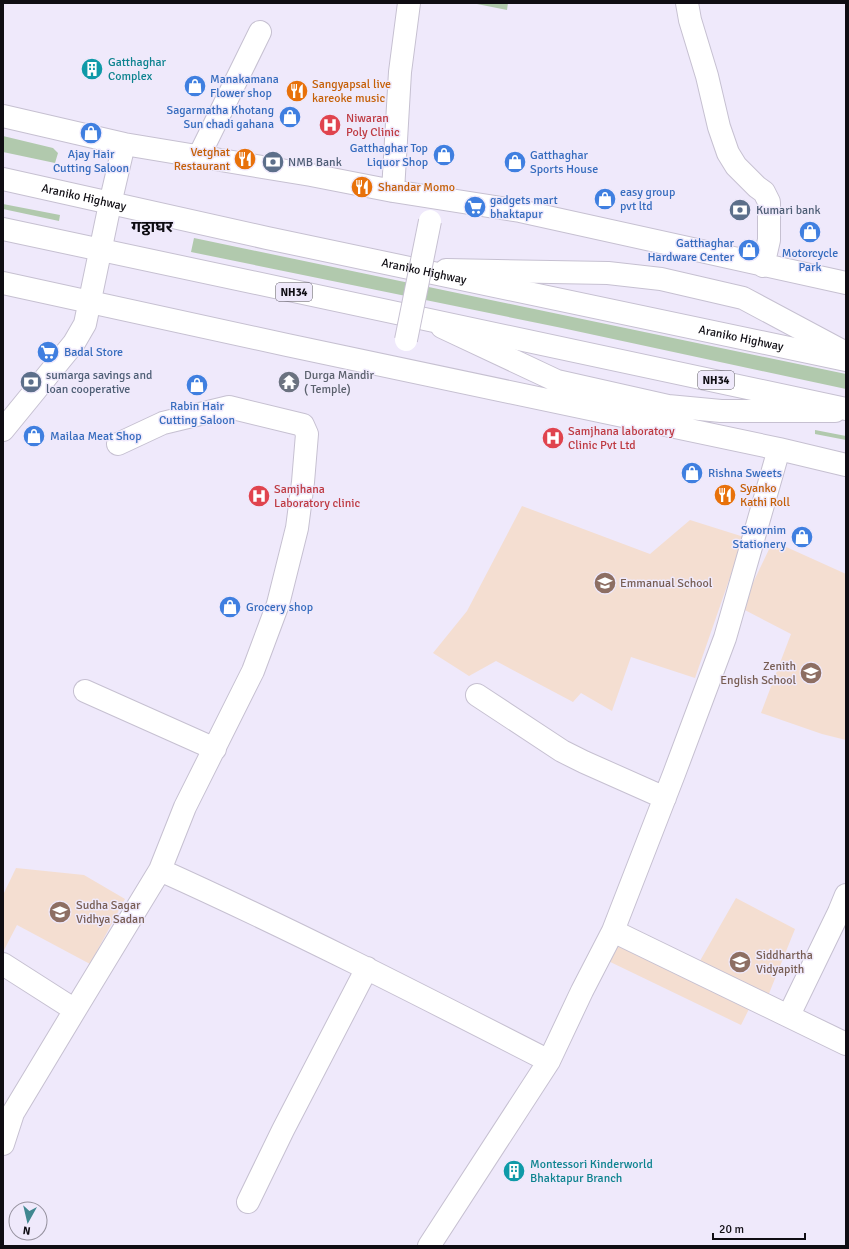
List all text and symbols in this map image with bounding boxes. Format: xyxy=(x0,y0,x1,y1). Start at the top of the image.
place label: Gatthaghar Complex xyxy=(108,55,167,84)
building icon: Gatthaghar Complex xyxy=(79,56,105,82)
place label: Manakamana Flower shop xyxy=(210,72,279,101)
shop icon: Manakamana Flower shop xyxy=(182,73,208,99)
place label: Sangyapsal live kareoke music xyxy=(312,77,391,106)
restaurant icon: Sangyapsal live kareoke music xyxy=(284,78,310,104)
place label: Sagarmatha Khotang Sun chadi gahana xyxy=(167,103,274,132)
shop icon: Sagarmatha Khotang Sun chadi gahana xyxy=(277,104,303,130)
place label: Niwaran Poly Clinic xyxy=(346,111,400,140)
hospital icon: Niwaran Poly Clinic xyxy=(317,112,343,138)
shop icon: Ajay Hair Cutting Saloon xyxy=(78,120,104,146)
place label: Gatthaghar Top Liquor Shop xyxy=(350,141,428,170)
shop icon: Gatthaghar Top Liquor Shop xyxy=(431,142,457,168)
place label: Vetghat Restaurant xyxy=(174,145,230,174)
restaurant icon: Vetghat Restaurant xyxy=(232,146,258,172)
place label: Ajay Hair Cutting Saloon xyxy=(53,147,129,176)
place label: Gatthaghar Sports House xyxy=(530,148,598,177)
bank icon: NMB Bank xyxy=(260,149,286,175)
shop icon: Gatthaghar Sports House xyxy=(502,149,528,175)
place label: NMB Bank xyxy=(288,155,342,170)
restaurant icon: Shandar Momo xyxy=(349,174,375,200)
place label: Shandar Momo xyxy=(378,180,455,195)
street label: Araniko Highway xyxy=(40,181,128,214)
place label: easy group pvt ltd xyxy=(620,185,675,214)
shop icon: easy group pvt ltd xyxy=(592,186,618,212)
place label: gadgets mart bhaktapur xyxy=(490,193,558,222)
supermarket icon: gadgets mart bhaktapur xyxy=(462,194,488,220)
bank icon: Kumari bank xyxy=(727,197,753,223)
place label: Kumari bank xyxy=(756,203,821,218)
district label: गठ्ठाघर xyxy=(131,217,174,237)
shop icon: Motorcycle Park xyxy=(797,219,823,245)
place label: Gatthaghar Hardware Center xyxy=(647,236,735,265)
shop icon: Gatthaghar Hardware Center xyxy=(736,237,762,263)
place label: Motorcycle Park xyxy=(782,246,838,275)
street label: Araniko Highway xyxy=(380,255,468,288)
road number: NH34 xyxy=(276,283,312,301)
street label: Araniko Highway xyxy=(697,322,785,355)
supermarket icon: Badal Store xyxy=(35,339,61,365)
place label: Badal Store xyxy=(64,345,123,360)
place label: sumarga savings and loan cooperative xyxy=(46,368,152,397)
place label: Durga Mandir ( Temple) xyxy=(304,368,375,397)
bank icon: sumarga savings and loan cooperative xyxy=(18,369,44,395)
temple icon: Durga Mandir ( Temple) xyxy=(276,369,302,395)
road number: NH34 xyxy=(698,371,734,389)
shop icon: Rabin Hair Cutting Saloon xyxy=(184,372,210,398)
place label: Rabin Hair Cutting Saloon xyxy=(159,399,235,428)
shop icon: Mailaa Meat Shop xyxy=(21,423,47,449)
place label: Samjhana laboratory Clinic Pvt Ltd xyxy=(568,424,675,453)
hospital icon: Samjhana laboratory Clinic Pvt Ltd xyxy=(540,425,566,451)
place label: Mailaa Meat Shop xyxy=(50,429,142,444)
shop icon: Rishna Sweets xyxy=(679,460,705,486)
place label: Rishna Sweets xyxy=(708,466,782,481)
place label: Syanko Kathi Roll xyxy=(740,481,790,510)
place label: Samjhana Laboratory clinic xyxy=(274,482,361,511)
restaurant icon: Syanko Kathi Roll xyxy=(712,482,738,508)
hospital icon: Samjhana Laboratory clinic xyxy=(246,483,272,509)
place label: Swornim Stationery xyxy=(733,523,786,552)
shop icon: Swornim Stationery xyxy=(789,524,815,550)
school or university icon: Emmanual School xyxy=(592,570,618,596)
place label: Emmanual School xyxy=(620,576,713,591)
shop icon: Grocery shop xyxy=(217,594,243,620)
place label: Grocery shop xyxy=(246,600,313,615)
place label: Zenith English School xyxy=(720,659,796,688)
school or university icon: Zenith English School xyxy=(798,660,824,686)
place label: Sudha Sagar Vidhya Sadan xyxy=(76,898,145,927)
school or university icon: Sudha Sagar Vidhya Sadan xyxy=(47,899,73,925)
place label: Siddhartha Vidyapith xyxy=(756,948,813,977)
school or university icon: Siddhartha Vidyapith xyxy=(727,949,753,975)
place label: Montessori Kinderworld Bhaktapur Branch xyxy=(530,1157,653,1186)
building icon: Montessori Kinderworld Bhaktapur Branch xyxy=(501,1158,527,1184)
north arrow xyxy=(8,1201,48,1241)
scale bar xyxy=(713,1215,805,1241)
text: 20 m xyxy=(719,1222,744,1237)
text: N xyxy=(22,1223,31,1237)

